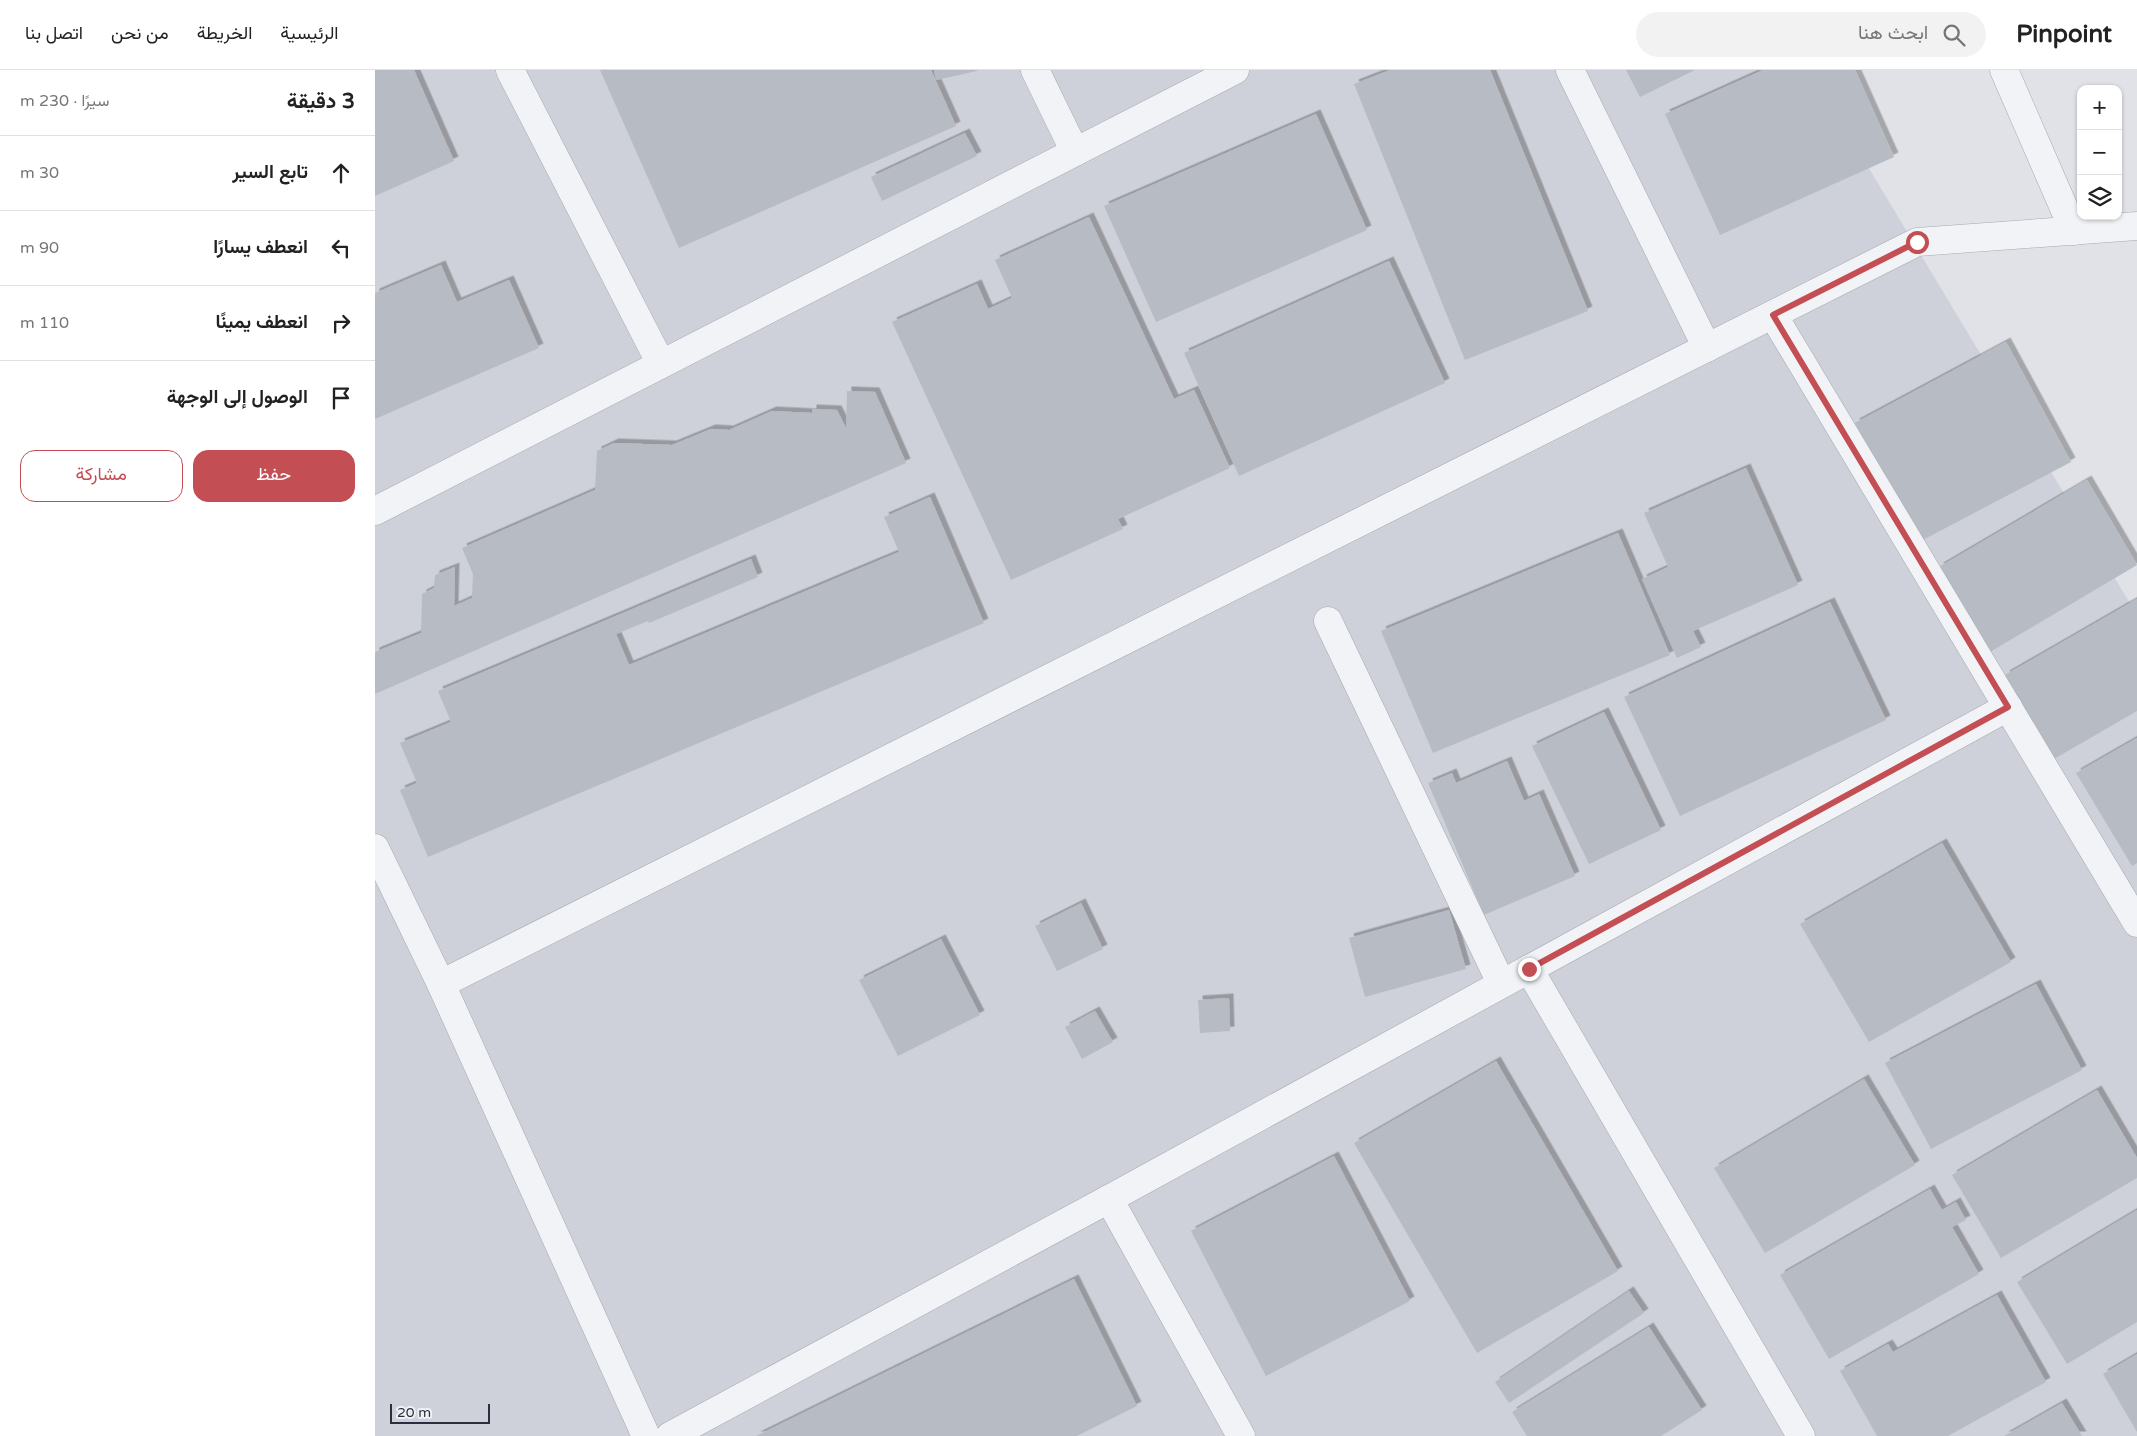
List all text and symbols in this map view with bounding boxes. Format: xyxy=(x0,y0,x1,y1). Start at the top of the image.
search box xyxy=(1636,12,1986,57)
text: Pinpoint xyxy=(2016,20,2112,49)
icon: search xyxy=(1940,21,1968,49)
text: اتصل بنا xyxy=(25,22,83,44)
text: من نحن xyxy=(111,22,169,44)
text: الخريطة xyxy=(197,22,252,44)
text: الرئيسية xyxy=(280,22,339,44)
text: ابحث هنا xyxy=(1858,22,1928,44)
map controls xyxy=(2077,85,2122,220)
button: + xyxy=(2077,85,2122,130)
text: 3 دقيقة xyxy=(287,89,355,114)
text: سيرًا · 230 m xyxy=(20,91,109,111)
button: − xyxy=(2077,130,2122,175)
icon: ahead xyxy=(327,159,355,187)
text: تابع السير xyxy=(232,161,308,183)
text: 30 m xyxy=(20,163,59,183)
button: layers xyxy=(2077,175,2122,220)
route start xyxy=(1906,231,1929,254)
icon: left xyxy=(327,234,355,262)
text: انعطف يسارًا xyxy=(213,236,308,258)
text: 90 m xyxy=(20,238,59,258)
icon: right xyxy=(327,309,355,337)
text: انعطف يمينًا xyxy=(215,311,308,333)
text: 110 m xyxy=(20,313,69,333)
icon: arrive xyxy=(327,384,355,412)
text: الوصول إلى الوجهة xyxy=(167,386,308,408)
button: مشاركة xyxy=(20,450,183,502)
button: حفظ xyxy=(193,450,355,502)
route end xyxy=(1518,958,1541,981)
scale bar xyxy=(390,1401,490,1424)
text: 20 m xyxy=(397,1404,431,1421)

